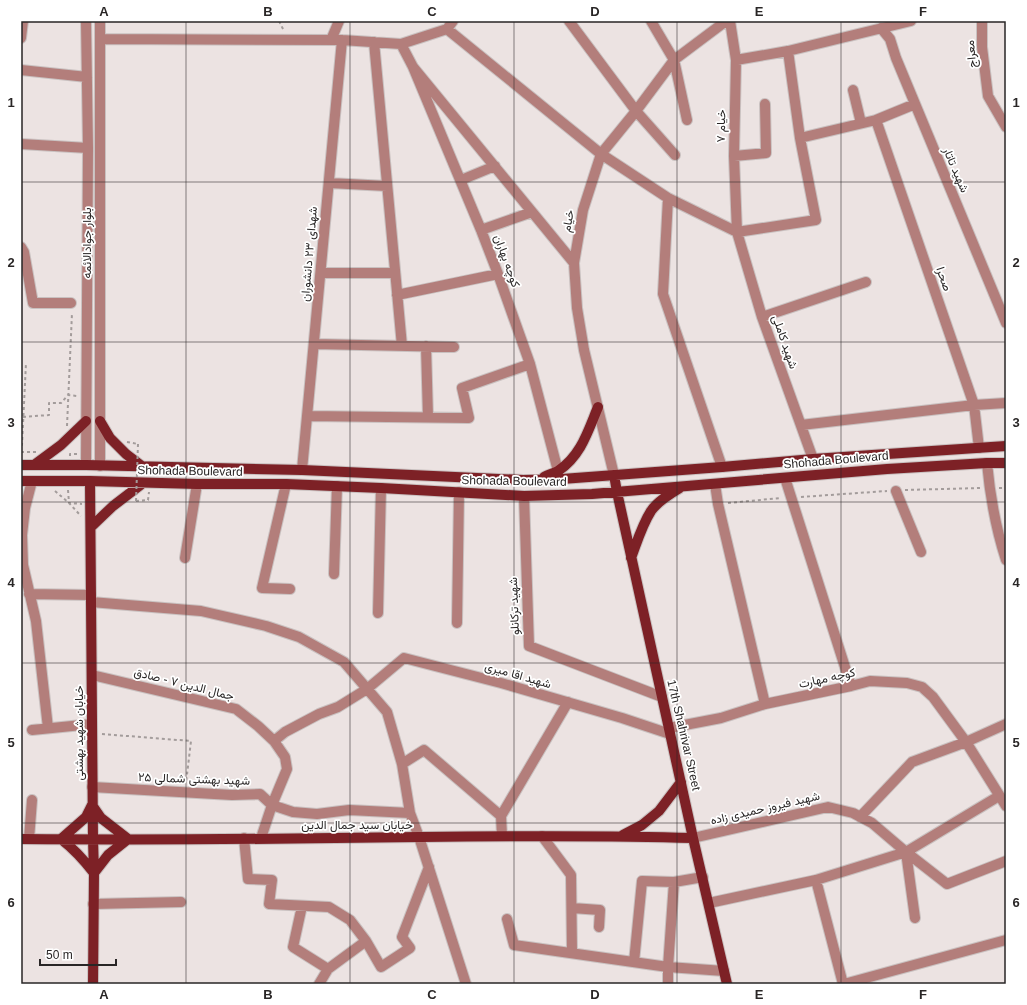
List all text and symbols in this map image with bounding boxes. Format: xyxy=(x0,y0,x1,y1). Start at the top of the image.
text: A xyxy=(99,4,109,19)
text: B xyxy=(263,4,273,19)
text: C xyxy=(427,4,437,19)
text: D xyxy=(590,4,600,19)
text: E xyxy=(755,4,764,19)
text: F xyxy=(919,4,927,19)
street label: معراج xyxy=(963,39,981,69)
text: 1 xyxy=(7,95,15,110)
text: 1 xyxy=(1012,95,1020,110)
street label: خیام ۷ xyxy=(714,109,729,143)
street label: شهید تاتار xyxy=(939,144,972,195)
street label: شهدای ۲۳ دانشوران xyxy=(298,206,321,302)
street label: بلوار جوادالائمه xyxy=(80,207,95,279)
street label: خیام xyxy=(559,209,578,234)
street label: کوچه بهاران xyxy=(490,233,523,290)
text: 2 xyxy=(7,255,15,270)
text: 2 xyxy=(1012,255,1020,270)
street label: صحرا xyxy=(932,265,955,293)
street label: شهید کاملی xyxy=(768,313,801,371)
text: 3 xyxy=(7,415,15,430)
text: 3 xyxy=(1012,415,1020,430)
street label: Shohada Boulevard xyxy=(783,448,889,472)
street label: Shohada Boulevard xyxy=(137,463,243,479)
street label: Shohada Boulevard xyxy=(461,473,567,489)
text: 4 xyxy=(7,575,15,590)
text: 4 xyxy=(1012,575,1020,590)
street label: شهید ترکانلو xyxy=(506,577,523,635)
street label: شهید اقا میری xyxy=(483,659,553,692)
street label: جمال الدین ۷ - صادق xyxy=(132,665,236,704)
street label: کوچه مهارت xyxy=(797,665,857,692)
street label: 17th Shahrivar Street xyxy=(664,678,704,792)
street label: خیابان شهید بهشتی xyxy=(72,686,87,780)
text: 5 xyxy=(7,735,15,750)
text: 5 xyxy=(1012,735,1020,750)
street label: ۲۵ شهید بهشتی شمالی xyxy=(138,770,250,789)
street label: شهید فیروز حمیدی زاده xyxy=(709,789,821,828)
street label: خیابان سید جمال الدین xyxy=(301,818,413,833)
text: 6 xyxy=(7,895,15,910)
text: 6 xyxy=(1012,895,1020,910)
scale bar xyxy=(40,941,116,967)
text: 50 m xyxy=(46,948,73,962)
text: A xyxy=(99,987,109,1002)
text: B xyxy=(263,987,273,1002)
text: C xyxy=(427,987,437,1002)
text: D xyxy=(590,987,600,1002)
text: E xyxy=(755,987,764,1002)
text: F xyxy=(919,987,927,1002)

